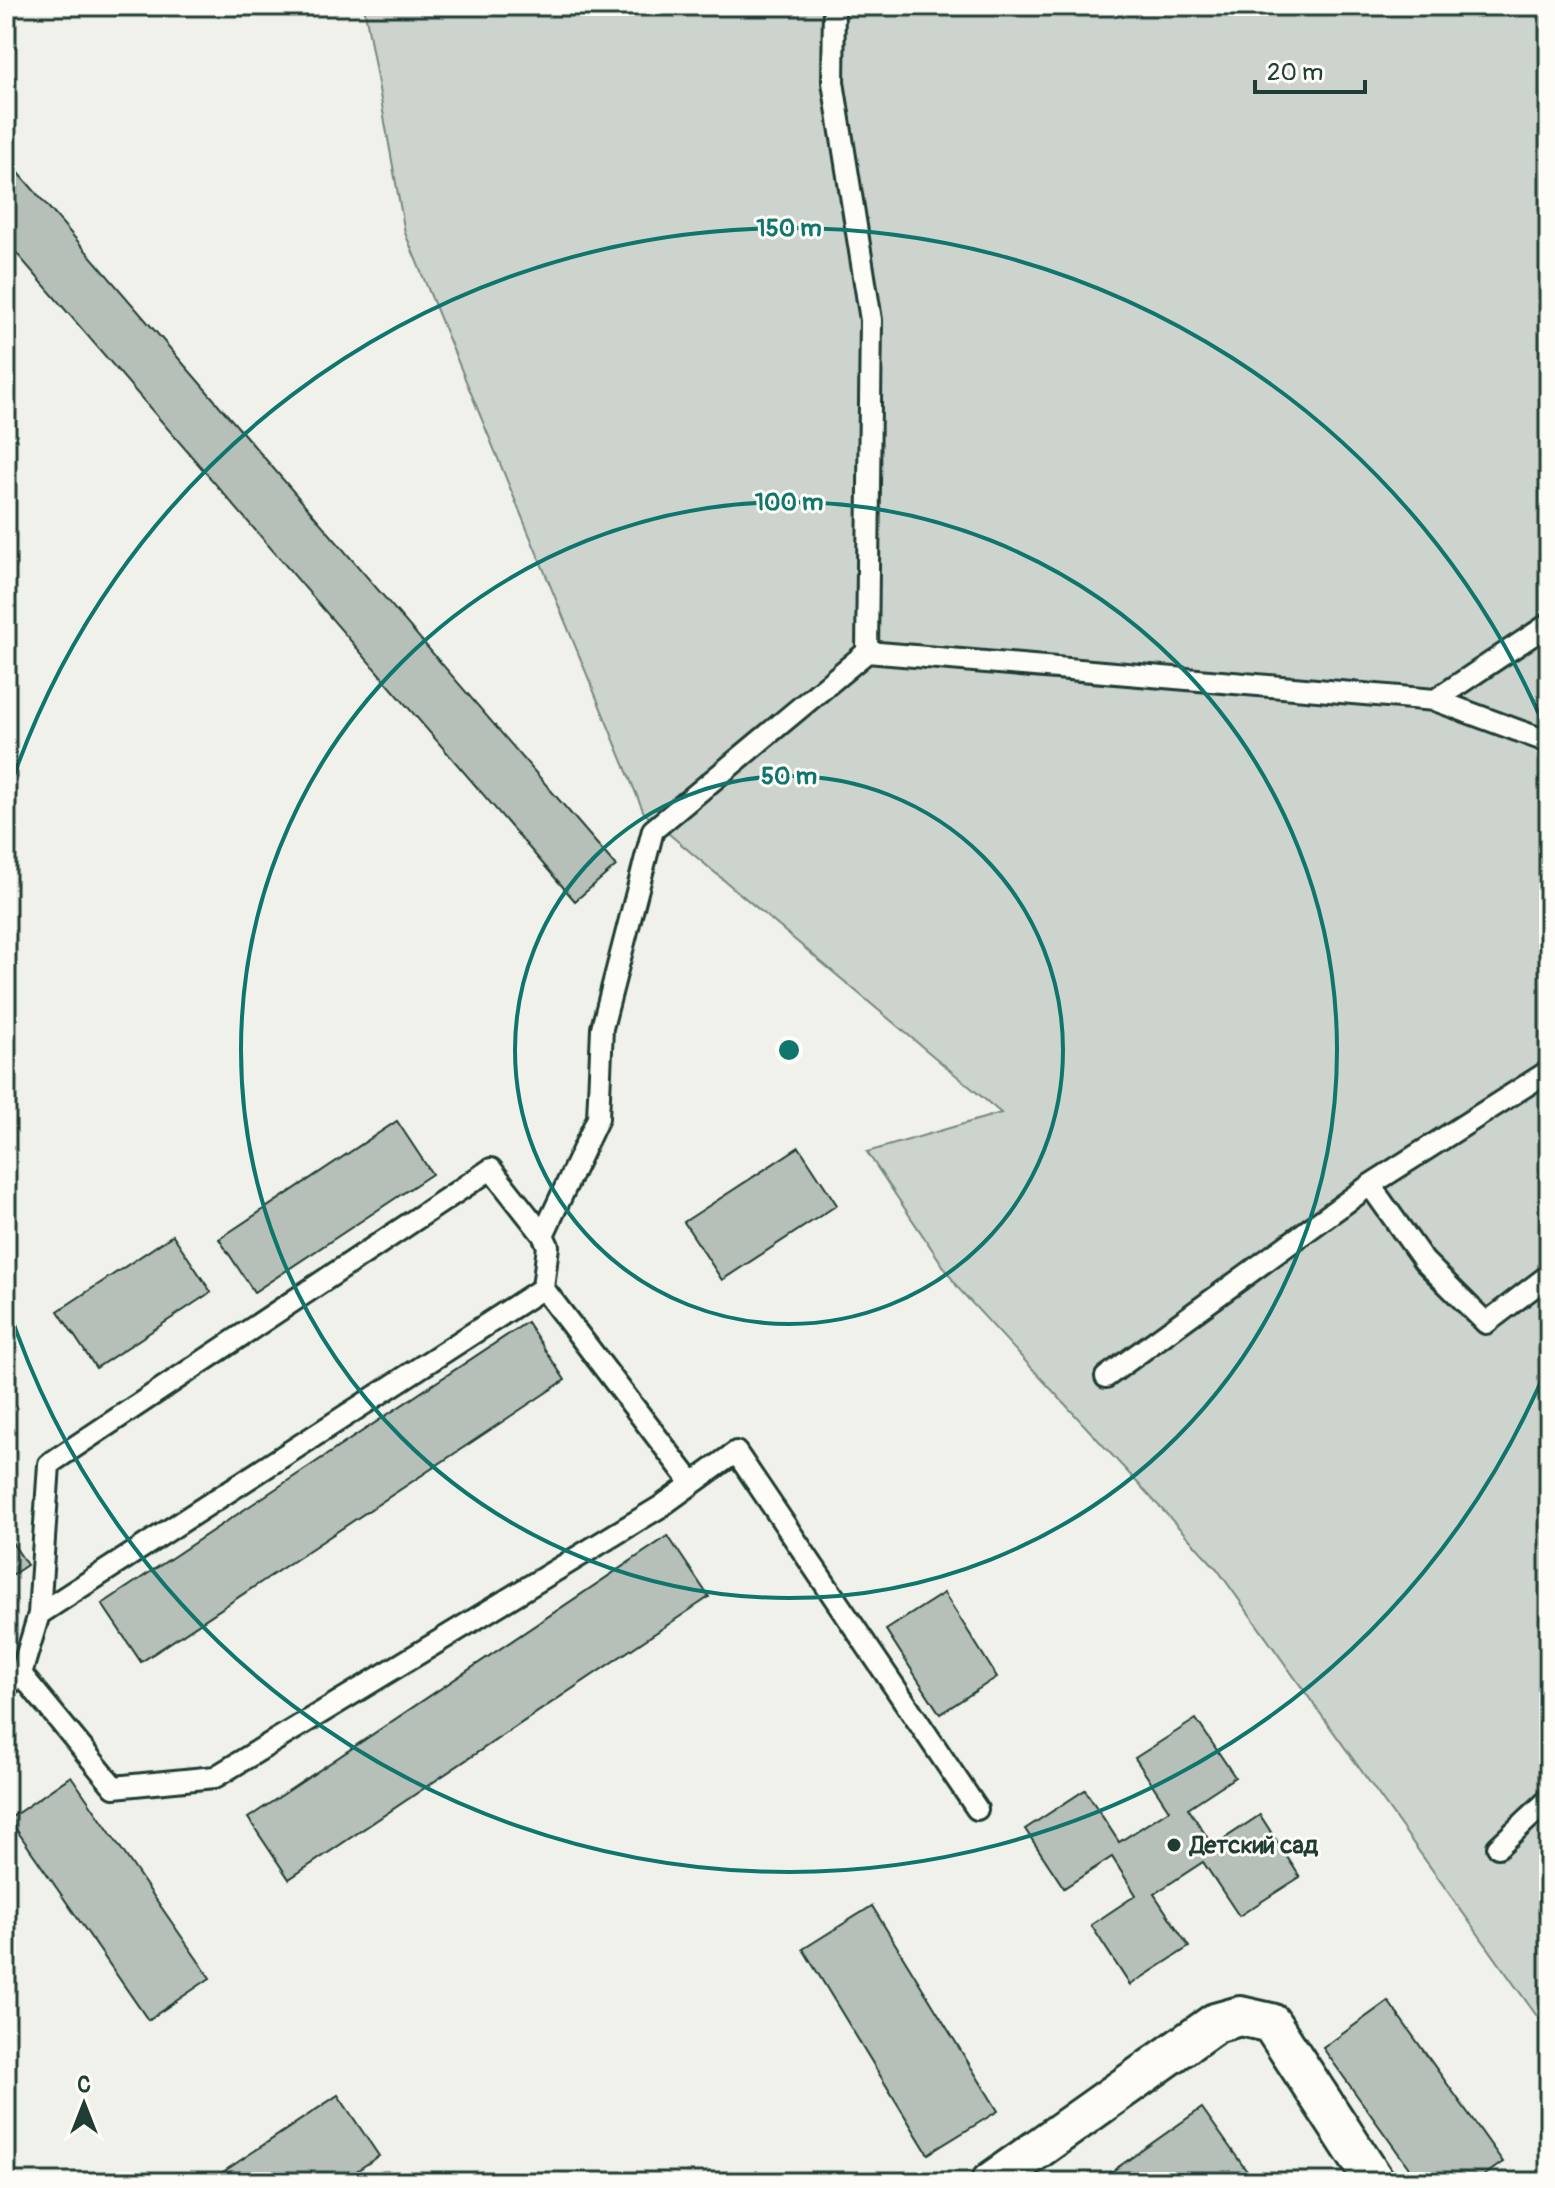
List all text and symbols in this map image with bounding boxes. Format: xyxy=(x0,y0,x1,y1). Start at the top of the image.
scale bar xyxy=(1255,44,1365,94)
text: 20 m xyxy=(1267,58,1323,87)
text: 150 m xyxy=(756,214,822,243)
text: 100 m xyxy=(755,488,823,517)
text: 50 m xyxy=(761,762,817,791)
centre of rings xyxy=(775,1036,803,1064)
place label: Детский сад xyxy=(1188,1831,1319,1860)
marker: Детский сад xyxy=(1165,1836,1183,1854)
north arrow xyxy=(44,2064,124,2144)
text: С xyxy=(77,2071,91,2099)

